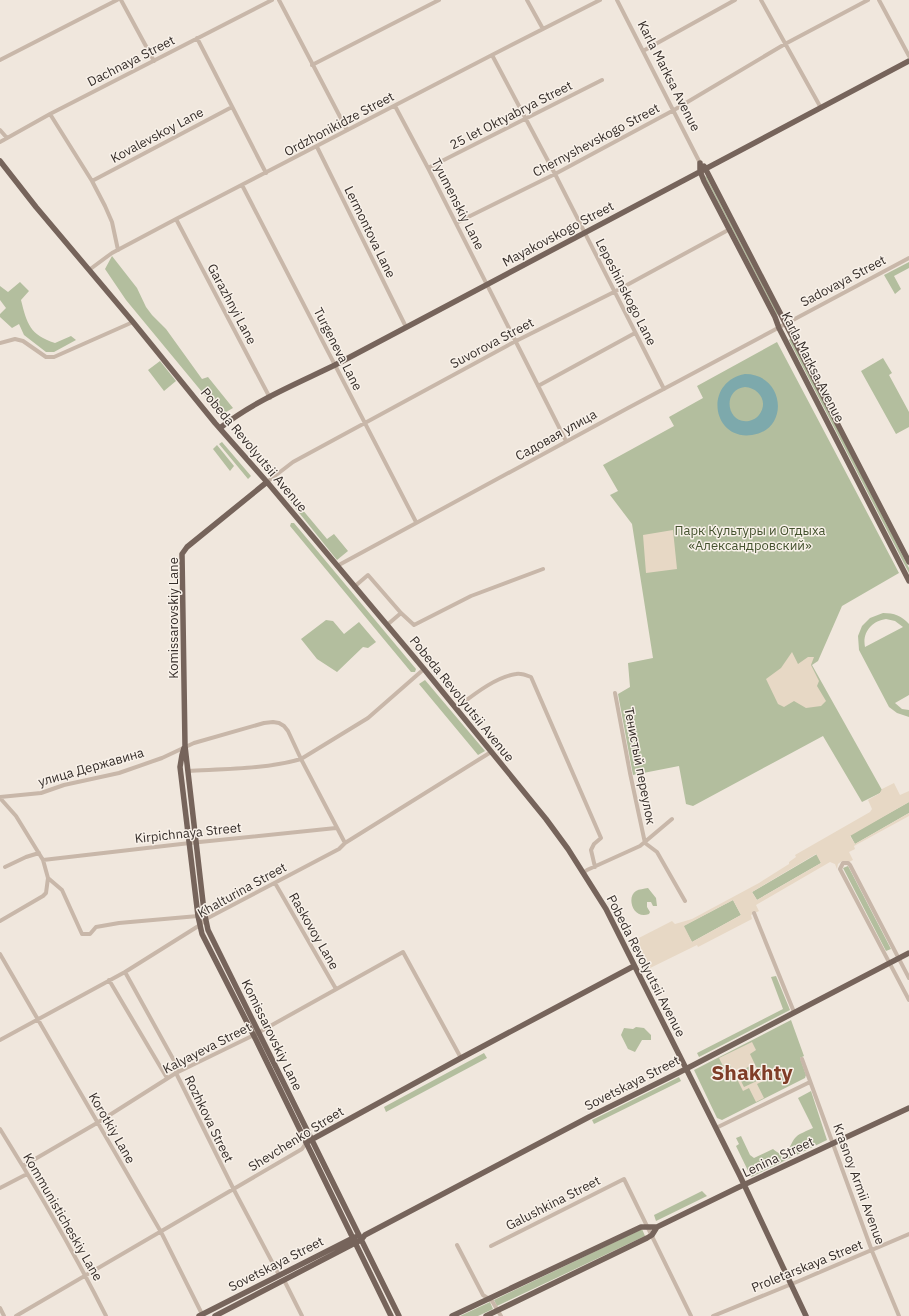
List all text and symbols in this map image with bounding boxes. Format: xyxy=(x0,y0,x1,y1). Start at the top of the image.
street label: Karla Marksa Avenue xyxy=(634,18,704,134)
street label: Dachnaya Street xyxy=(84,32,178,90)
street label: 25 let Oktyabrya Street xyxy=(447,77,575,153)
street label: Ordzhonikidze Street xyxy=(281,88,397,160)
street label: Chernyshevskogo Street xyxy=(530,99,662,181)
street label: Kovalevskoy Lane xyxy=(108,103,206,167)
street label: Tyumenskiy Lane xyxy=(428,155,488,253)
street label: Lermontova Lane xyxy=(340,183,400,281)
street label: Mayakovskogo Street xyxy=(499,197,617,271)
street label: Lepeshinskogo Lane xyxy=(592,236,660,348)
street label: Sadovaya Street xyxy=(797,251,889,311)
street label: Garazhnyi Lane xyxy=(204,261,260,347)
street label: Turgeneva Lane xyxy=(310,304,366,394)
street label: Karla Marksa Avenue xyxy=(778,309,848,425)
street label: Suvorova Street xyxy=(447,314,537,372)
street label: Pobeda Revolyutsii Avenue xyxy=(197,384,311,516)
street label: Садовая улица xyxy=(512,406,600,464)
park label: Парк Культуры и Отдыха «Александровский» xyxy=(675,522,825,554)
street label: Komissarovskiy Lane xyxy=(165,557,182,679)
street label: Pobeda Revolyutsii Avenue xyxy=(406,633,518,765)
street label: Тенистый переулок xyxy=(620,706,660,826)
street label: улица Державина xyxy=(36,744,146,790)
street label: Kirpichnaya Street xyxy=(134,819,242,847)
street label: Khalturina Street xyxy=(195,859,289,921)
street label: Raskovoy Lane xyxy=(285,889,343,973)
street label: Pobeda Revolyutsii Avenue xyxy=(603,892,689,1040)
street label: Komissarovskiy Lane xyxy=(238,977,306,1093)
street label: Kalyayeva Street xyxy=(160,1018,254,1078)
street label: Sovetskaya Street xyxy=(581,1052,683,1114)
district label: Shakhty xyxy=(711,1058,794,1086)
street label: Rozhkova Street xyxy=(181,1073,237,1165)
street label: Korotkiy Lane xyxy=(85,1089,139,1167)
street label: Shevchenko Street xyxy=(245,1103,347,1175)
street label: Krasnoy Armii Avenue xyxy=(829,1121,889,1247)
street label: Lenina Street xyxy=(739,1133,817,1181)
street label: Kommunisticheskiy Lane xyxy=(19,1150,107,1284)
street label: Galushkina Street xyxy=(503,1172,603,1234)
street label: Sovetskaya Street xyxy=(225,1233,327,1295)
street label: Proletarskaya Street xyxy=(749,1236,865,1296)

